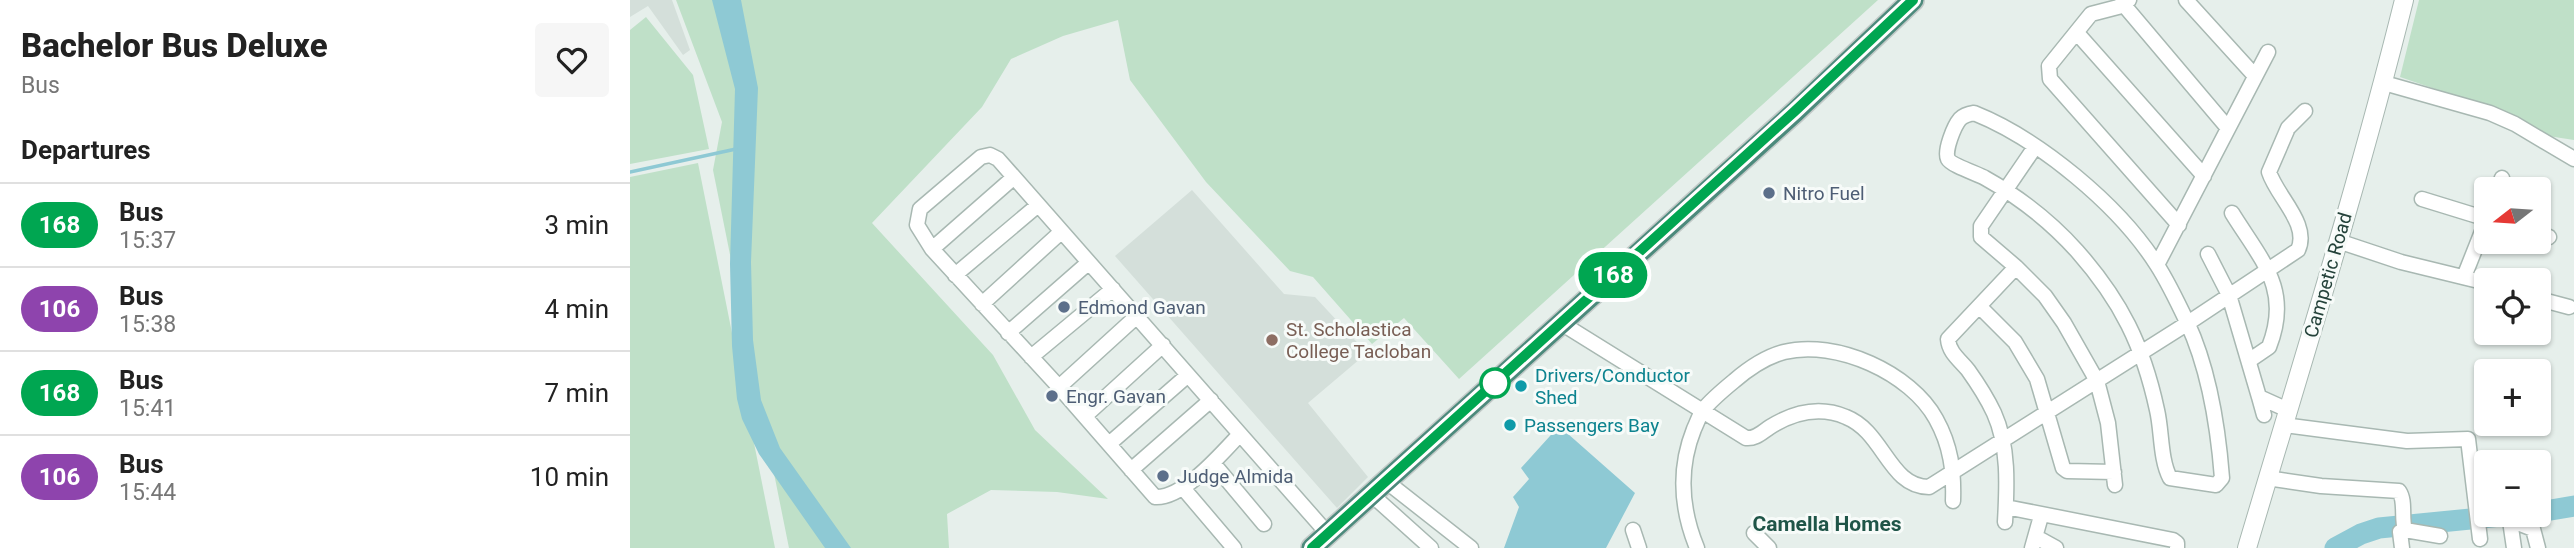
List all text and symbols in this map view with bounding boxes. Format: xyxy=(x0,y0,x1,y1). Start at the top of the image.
button: heart xyxy=(535,23,609,97)
text: Bachelor Bus Deluxe xyxy=(21,26,328,65)
text: Bus xyxy=(21,72,60,99)
text: Departures xyxy=(21,135,151,165)
north arrow xyxy=(2474,177,2552,254)
map controls xyxy=(2474,177,2551,527)
place label: Nitro Fuel xyxy=(1783,182,1865,205)
marker: Nitro Fuel xyxy=(1761,185,1777,201)
text: Bus xyxy=(119,197,164,227)
text: 3 min xyxy=(544,210,609,240)
street label: Campetic Road xyxy=(2299,210,2357,340)
text: 168 xyxy=(39,211,80,239)
text: 15:37 xyxy=(119,227,176,254)
line badge: 168 xyxy=(1573,252,1653,298)
text: 168 xyxy=(1592,261,1634,289)
button: locate xyxy=(2474,268,2551,345)
text: Bus xyxy=(119,281,164,311)
text: 4 min xyxy=(544,294,609,324)
text: 106 xyxy=(39,295,80,323)
place label: Edmond Gavan xyxy=(1078,296,1206,319)
marker: Edmond Gavan xyxy=(1056,299,1072,315)
text: 15:38 xyxy=(119,311,176,338)
place label: St. Scholastica College Tacloban xyxy=(1286,318,1431,363)
marker: St. Scholastica College Tacloban xyxy=(1264,332,1280,348)
button: + xyxy=(2474,359,2551,436)
place label: Drivers/Conductor Shed xyxy=(1535,364,1690,409)
text: Bus xyxy=(119,365,164,395)
unlabelled marker xyxy=(1480,368,1510,398)
text: 7 min xyxy=(544,378,609,408)
marker: Drivers/Conductor Shed xyxy=(1513,378,1529,394)
text: 168 xyxy=(39,379,80,407)
place label: Engr. Gavan xyxy=(1066,385,1166,408)
marker: Engr. Gavan xyxy=(1044,388,1060,404)
text: 15:41 xyxy=(119,395,176,422)
place label: Passengers Bay xyxy=(1524,414,1659,437)
marker: Passengers Bay xyxy=(1502,417,1518,433)
text: Bus xyxy=(119,449,164,479)
button: − xyxy=(2474,450,2551,527)
text: 10 min xyxy=(530,462,609,492)
text: 106 xyxy=(39,463,80,491)
place label: Judge Almida xyxy=(1177,465,1293,488)
marker: Judge Almida xyxy=(1155,468,1171,484)
text: 15:44 xyxy=(119,479,176,506)
district label: Camella Homes xyxy=(1752,512,1902,536)

